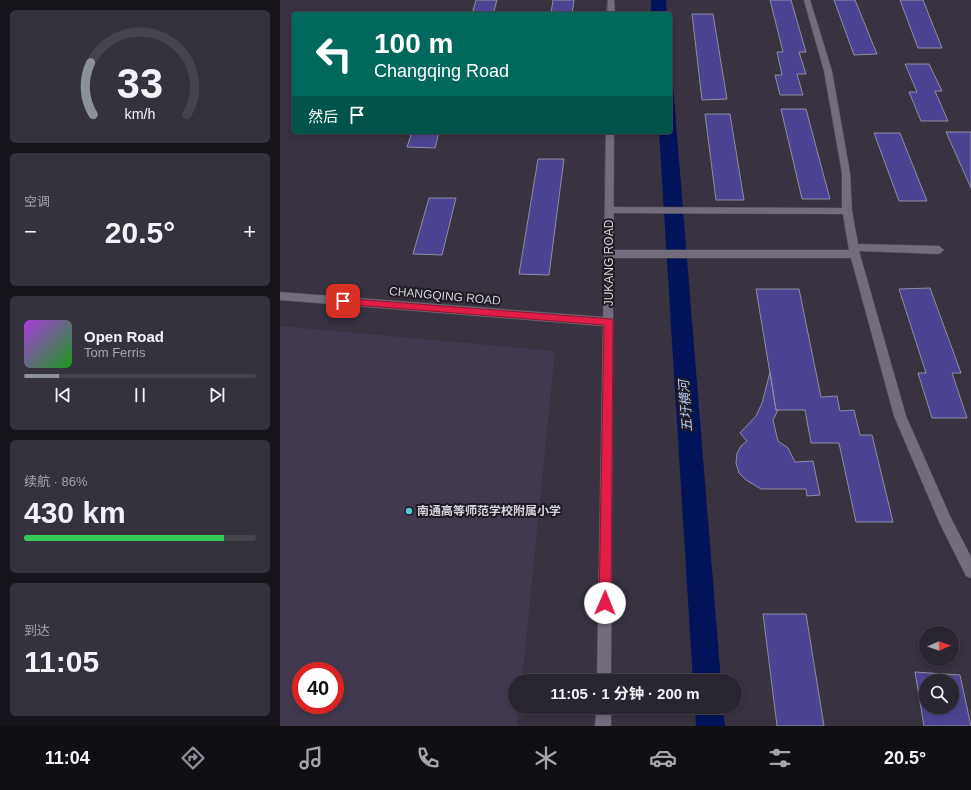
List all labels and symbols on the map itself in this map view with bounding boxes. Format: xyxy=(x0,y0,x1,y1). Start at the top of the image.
street label: JUKANG ROAD xyxy=(602,219,616,306)
pin xyxy=(326,284,360,318)
street label: CHANGQING ROAD xyxy=(389,284,502,308)
water label: 五圩横河 xyxy=(676,377,695,432)
place label: 南通高等师范学校附属小学 xyxy=(417,504,561,518)
marker: 南通高等师范学校附属小学 xyxy=(404,506,414,516)
position arrow xyxy=(584,582,626,624)
north arrow xyxy=(919,626,959,666)
speed limit sign: 40 xyxy=(292,662,344,714)

